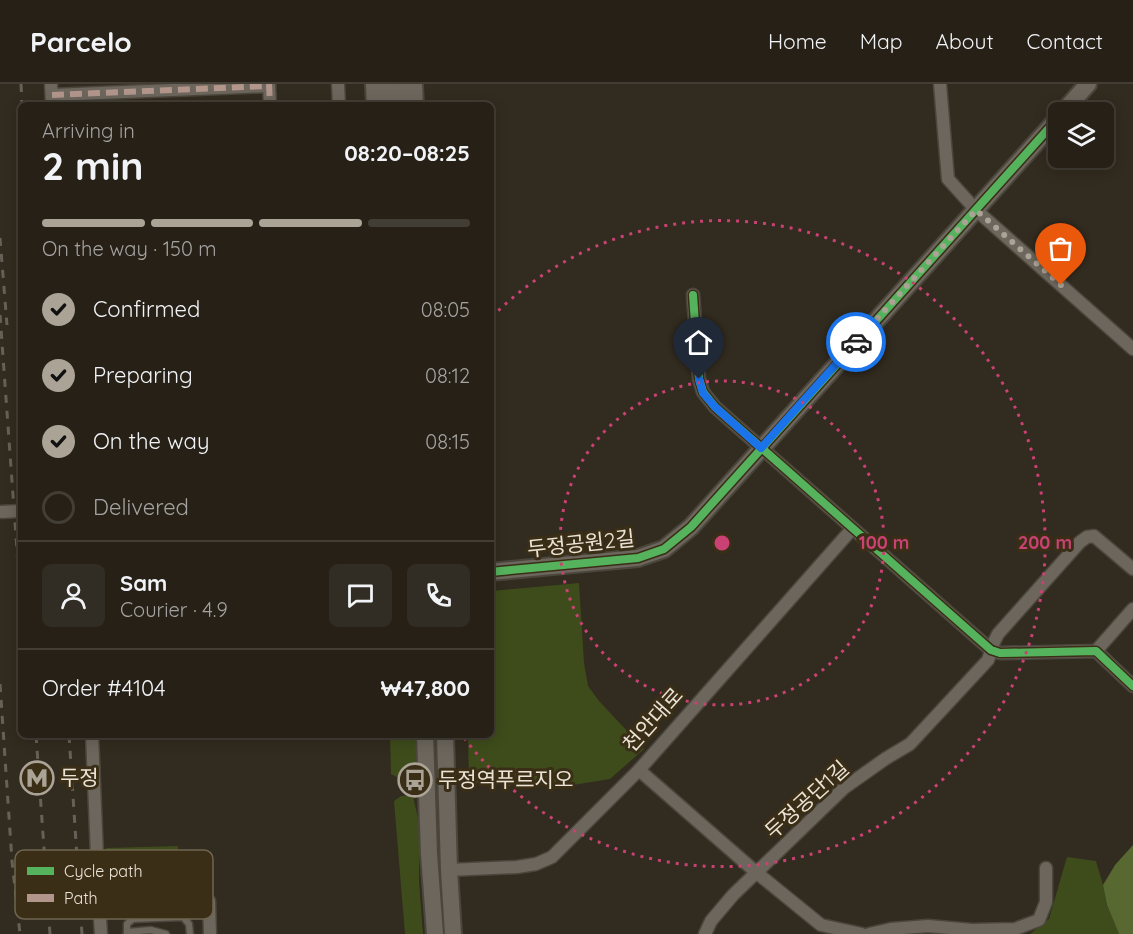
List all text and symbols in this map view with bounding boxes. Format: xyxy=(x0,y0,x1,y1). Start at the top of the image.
text: Parcelo xyxy=(30,24,132,59)
text: Home xyxy=(768,28,827,54)
text: Map xyxy=(860,28,903,54)
text: About xyxy=(936,28,994,54)
text: Contact xyxy=(1027,28,1103,54)
map controls xyxy=(1048,102,1114,168)
button: layers xyxy=(1048,102,1114,168)
text: Arriving in xyxy=(42,118,135,143)
text: 08:20–08:25 xyxy=(344,139,470,167)
text: 2 min xyxy=(42,141,144,190)
pin xyxy=(1035,223,1086,285)
icon: bag xyxy=(1044,232,1077,265)
text: On the way · 150 m xyxy=(42,236,217,261)
icon: check xyxy=(42,293,75,326)
text: Confirmed xyxy=(93,295,200,323)
text: 08:05 xyxy=(421,297,470,322)
courier xyxy=(826,312,886,372)
pin xyxy=(673,317,724,379)
icon: home xyxy=(682,326,715,359)
icon: car xyxy=(840,326,873,359)
icon: check xyxy=(42,359,75,392)
text: Preparing xyxy=(93,361,193,389)
text: 08:12 xyxy=(425,363,470,388)
icon: check xyxy=(42,425,75,458)
text: On the way xyxy=(93,427,209,455)
text: 08:15 xyxy=(425,429,470,454)
text: Delivered xyxy=(93,493,189,521)
street label: 두정공원2길 xyxy=(526,524,636,562)
text: 100 m xyxy=(859,531,909,554)
text: 200 m xyxy=(1018,531,1072,554)
centre of rings xyxy=(712,533,732,553)
button: person xyxy=(42,564,105,627)
button: chat xyxy=(329,564,392,627)
button: phone xyxy=(407,564,470,627)
text: Sam xyxy=(120,569,167,597)
text: Courier · 4.9 xyxy=(120,597,228,622)
text: Order #4104 xyxy=(42,674,166,702)
text: ₩47,800 xyxy=(380,674,470,702)
street label: 천안대로 xyxy=(617,682,688,757)
street label: 두정공단1길 xyxy=(759,755,854,844)
metro station icon: 두정 xyxy=(19,760,55,796)
bus stop icon: 두정역푸르지오 xyxy=(397,762,433,798)
place label: 두정 xyxy=(60,764,99,790)
place label: 두정역푸르지오 xyxy=(438,766,573,792)
legend xyxy=(15,850,213,919)
text: Cycle path xyxy=(64,861,143,881)
text: Path xyxy=(64,888,98,908)

